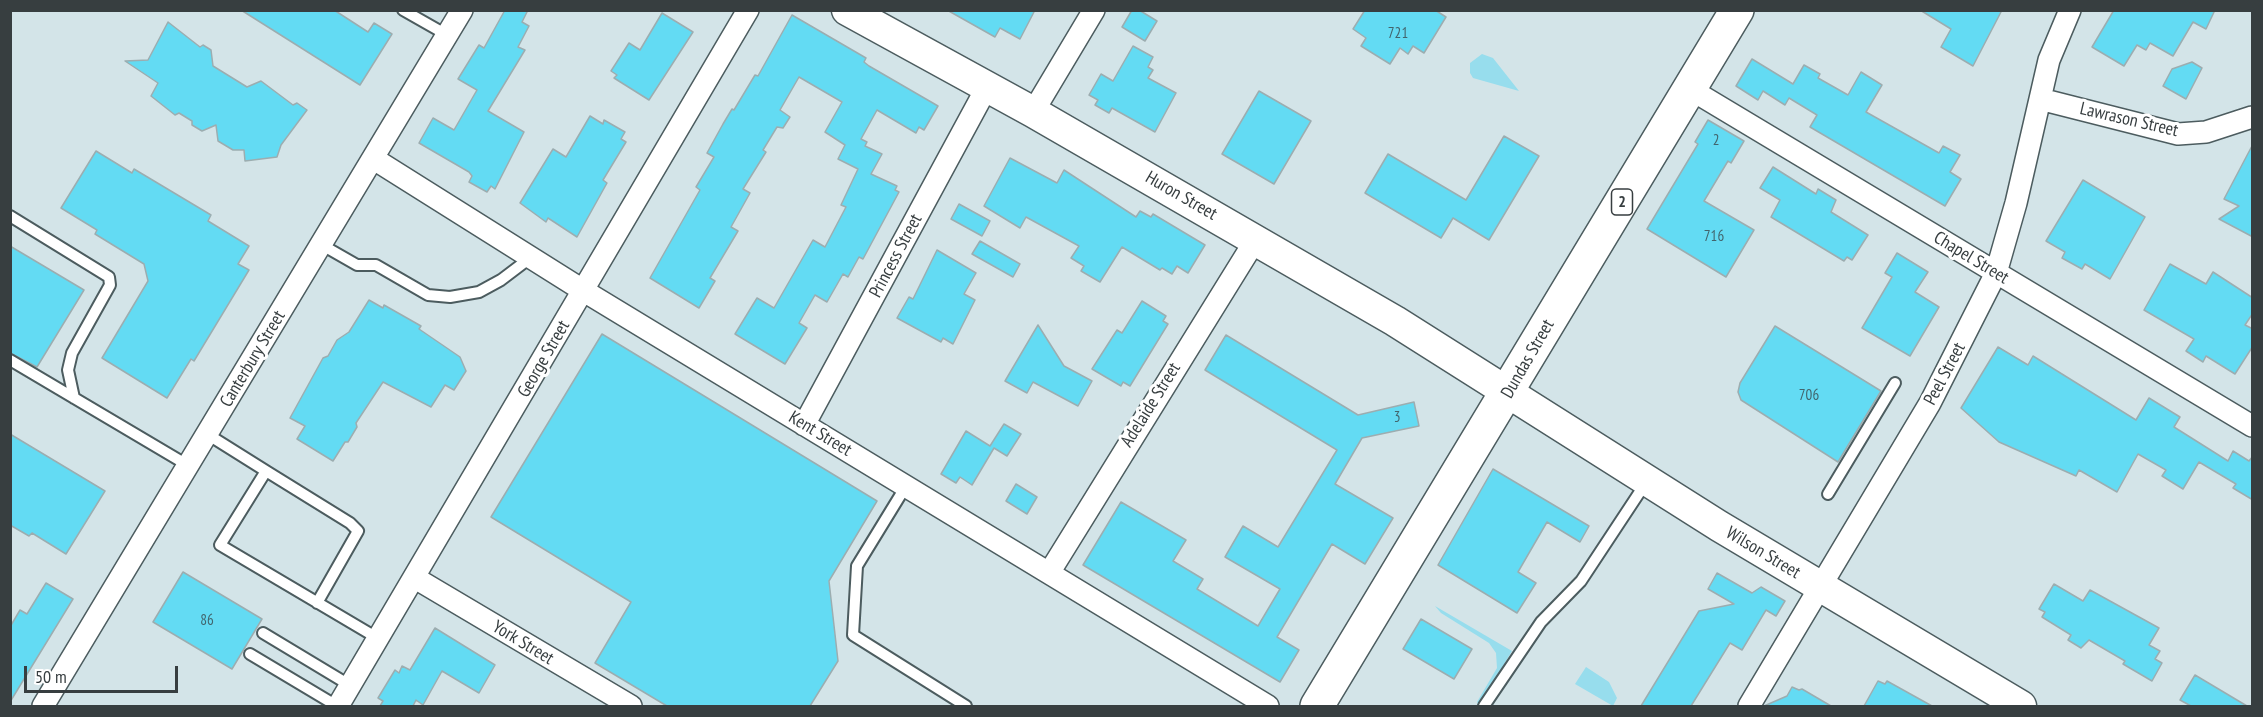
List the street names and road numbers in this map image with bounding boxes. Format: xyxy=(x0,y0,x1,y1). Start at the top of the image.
street label: Lawrason Street xyxy=(2078,98,2180,142)
street label: Huron Street xyxy=(1141,167,1221,225)
road number: 2 xyxy=(1612,189,1632,215)
street label: Princess Street xyxy=(865,211,927,301)
street label: Chapel Street xyxy=(1929,227,2013,289)
street label: Canterbury Street xyxy=(216,307,290,411)
street label: Dundas Street xyxy=(1497,316,1559,402)
street label: George Street xyxy=(513,317,575,401)
street label: Peel Street xyxy=(1920,339,1970,409)
street label: Adelaide Street xyxy=(1117,359,1185,451)
street label: Kent Street xyxy=(785,407,855,461)
street label: Wilson Street xyxy=(1722,522,1804,584)
street label: York Street xyxy=(488,616,558,670)

